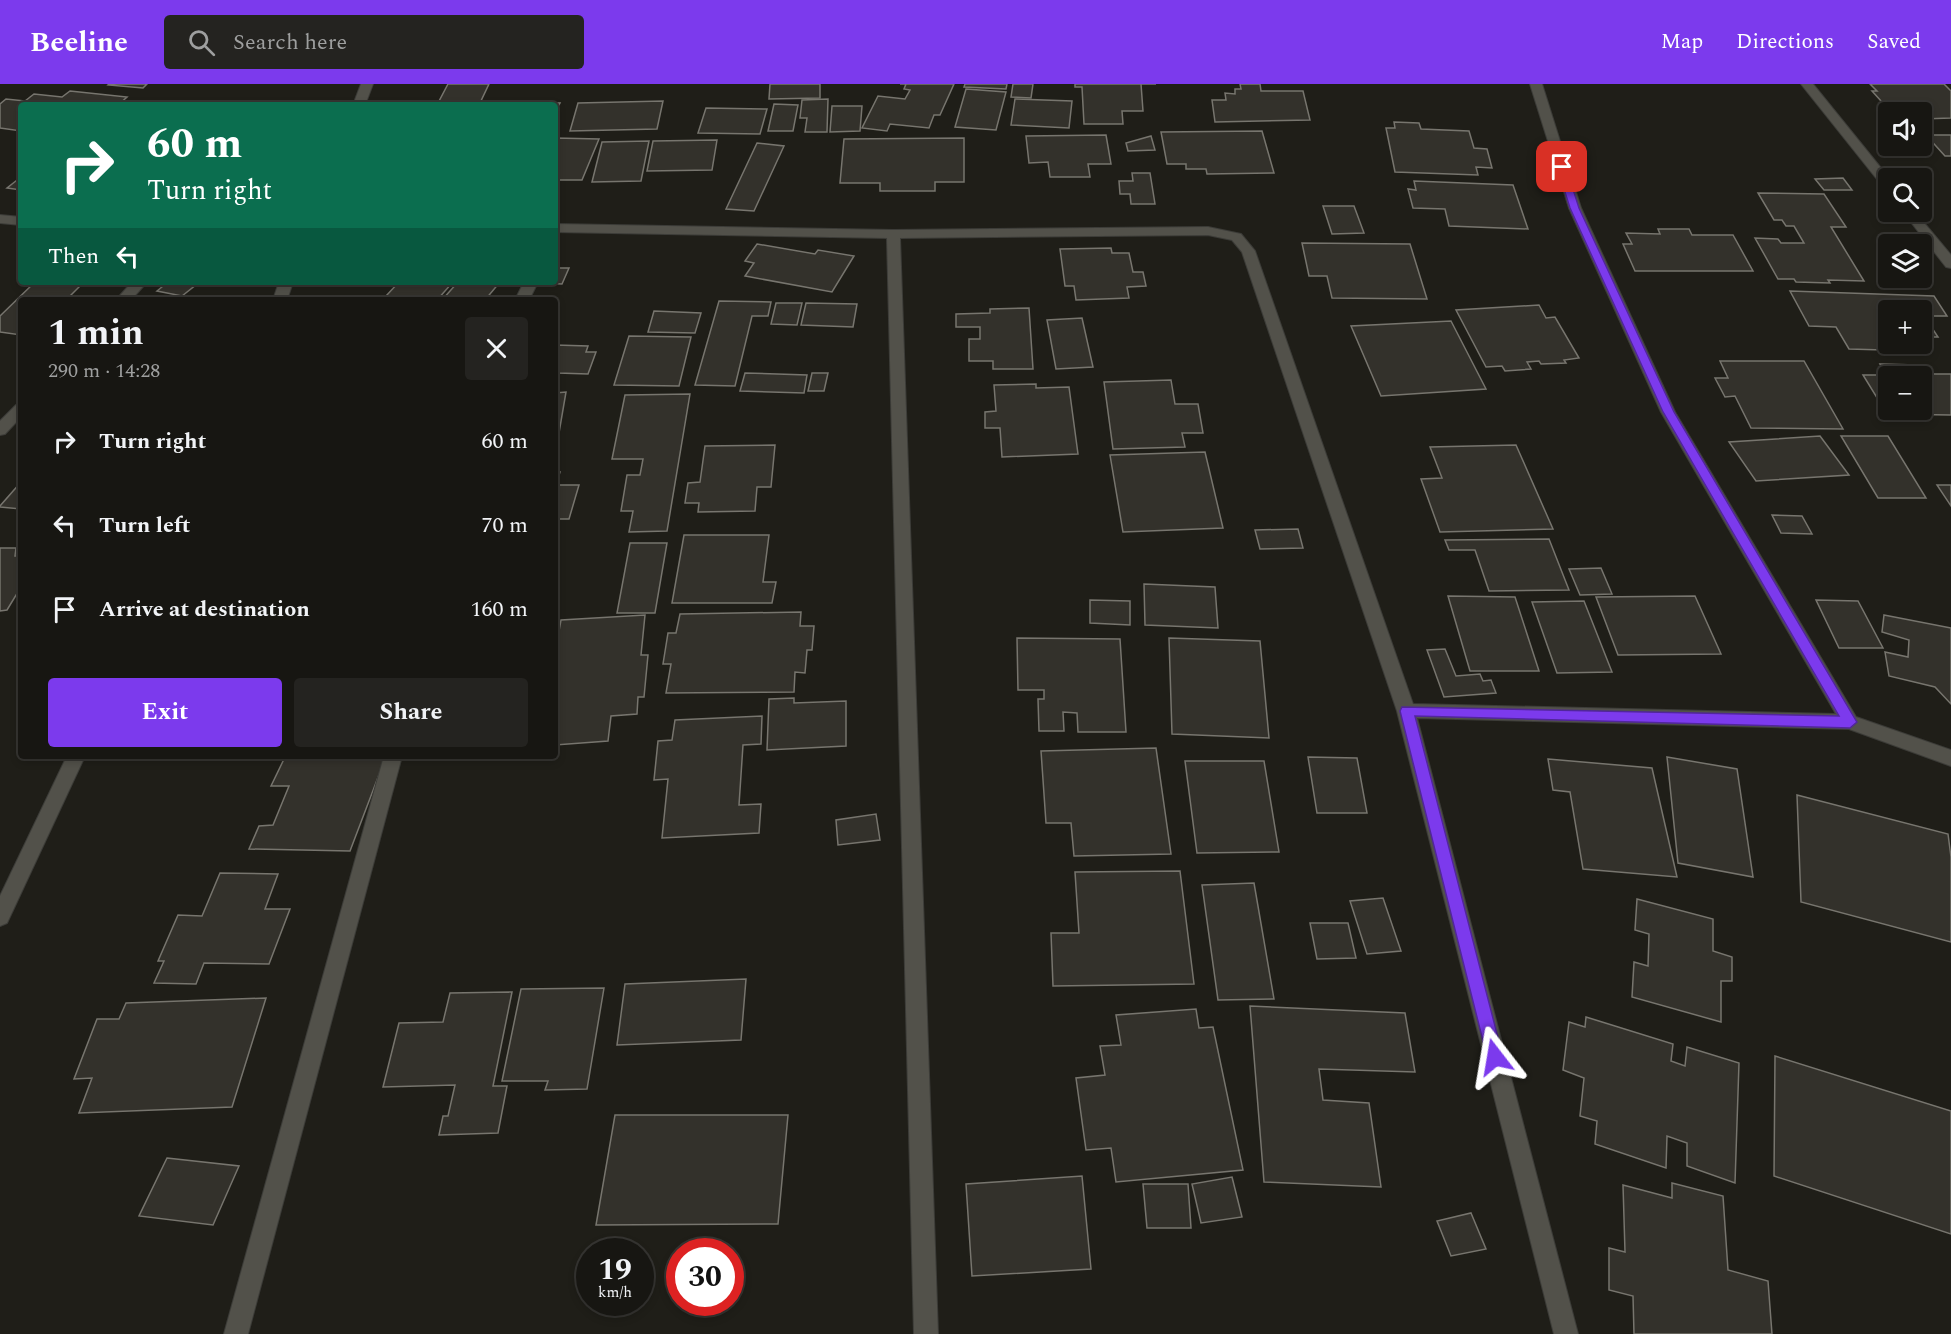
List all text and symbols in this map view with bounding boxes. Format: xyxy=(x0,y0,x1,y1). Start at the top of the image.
search box xyxy=(164,15,584,69)
text: Beeline xyxy=(30,21,128,64)
icon: search xyxy=(185,26,218,59)
text: Search here xyxy=(233,26,347,59)
text: Map xyxy=(1661,26,1703,58)
text: Directions xyxy=(1736,26,1834,58)
text: Saved xyxy=(1867,26,1921,58)
map controls xyxy=(1878,102,1932,420)
button: sound xyxy=(1878,102,1932,156)
text: 60 m xyxy=(147,113,242,176)
icon: right xyxy=(48,126,126,204)
pin xyxy=(1536,141,1587,192)
icon: arrive xyxy=(1545,150,1578,183)
button: search xyxy=(1878,168,1932,222)
text: Turn right xyxy=(147,170,272,212)
button: layers xyxy=(1878,234,1932,288)
text: Then xyxy=(48,240,99,273)
icon: left xyxy=(111,240,144,273)
button: + xyxy=(1878,300,1932,354)
text: 1 min xyxy=(48,306,144,361)
button: close xyxy=(465,317,528,380)
text: 290 m · 14:28 xyxy=(48,356,160,386)
button: − xyxy=(1878,366,1932,420)
icon: right xyxy=(48,425,81,458)
text: Turn right xyxy=(99,425,206,458)
text: 60 m xyxy=(482,425,528,458)
icon: left xyxy=(48,509,81,542)
text: Turn left xyxy=(99,509,191,542)
text: 70 m xyxy=(482,509,528,542)
icon: arrive xyxy=(48,593,81,626)
text: Arrive at destination xyxy=(99,593,310,626)
text: 160 m xyxy=(471,593,528,626)
button: Exit xyxy=(48,678,282,747)
button: Share xyxy=(294,678,528,747)
position arrow xyxy=(1463,1025,1527,1089)
speed limit sign: 30 xyxy=(666,1238,744,1316)
text: 19 xyxy=(598,1247,632,1293)
text: km/h xyxy=(598,1281,632,1304)

